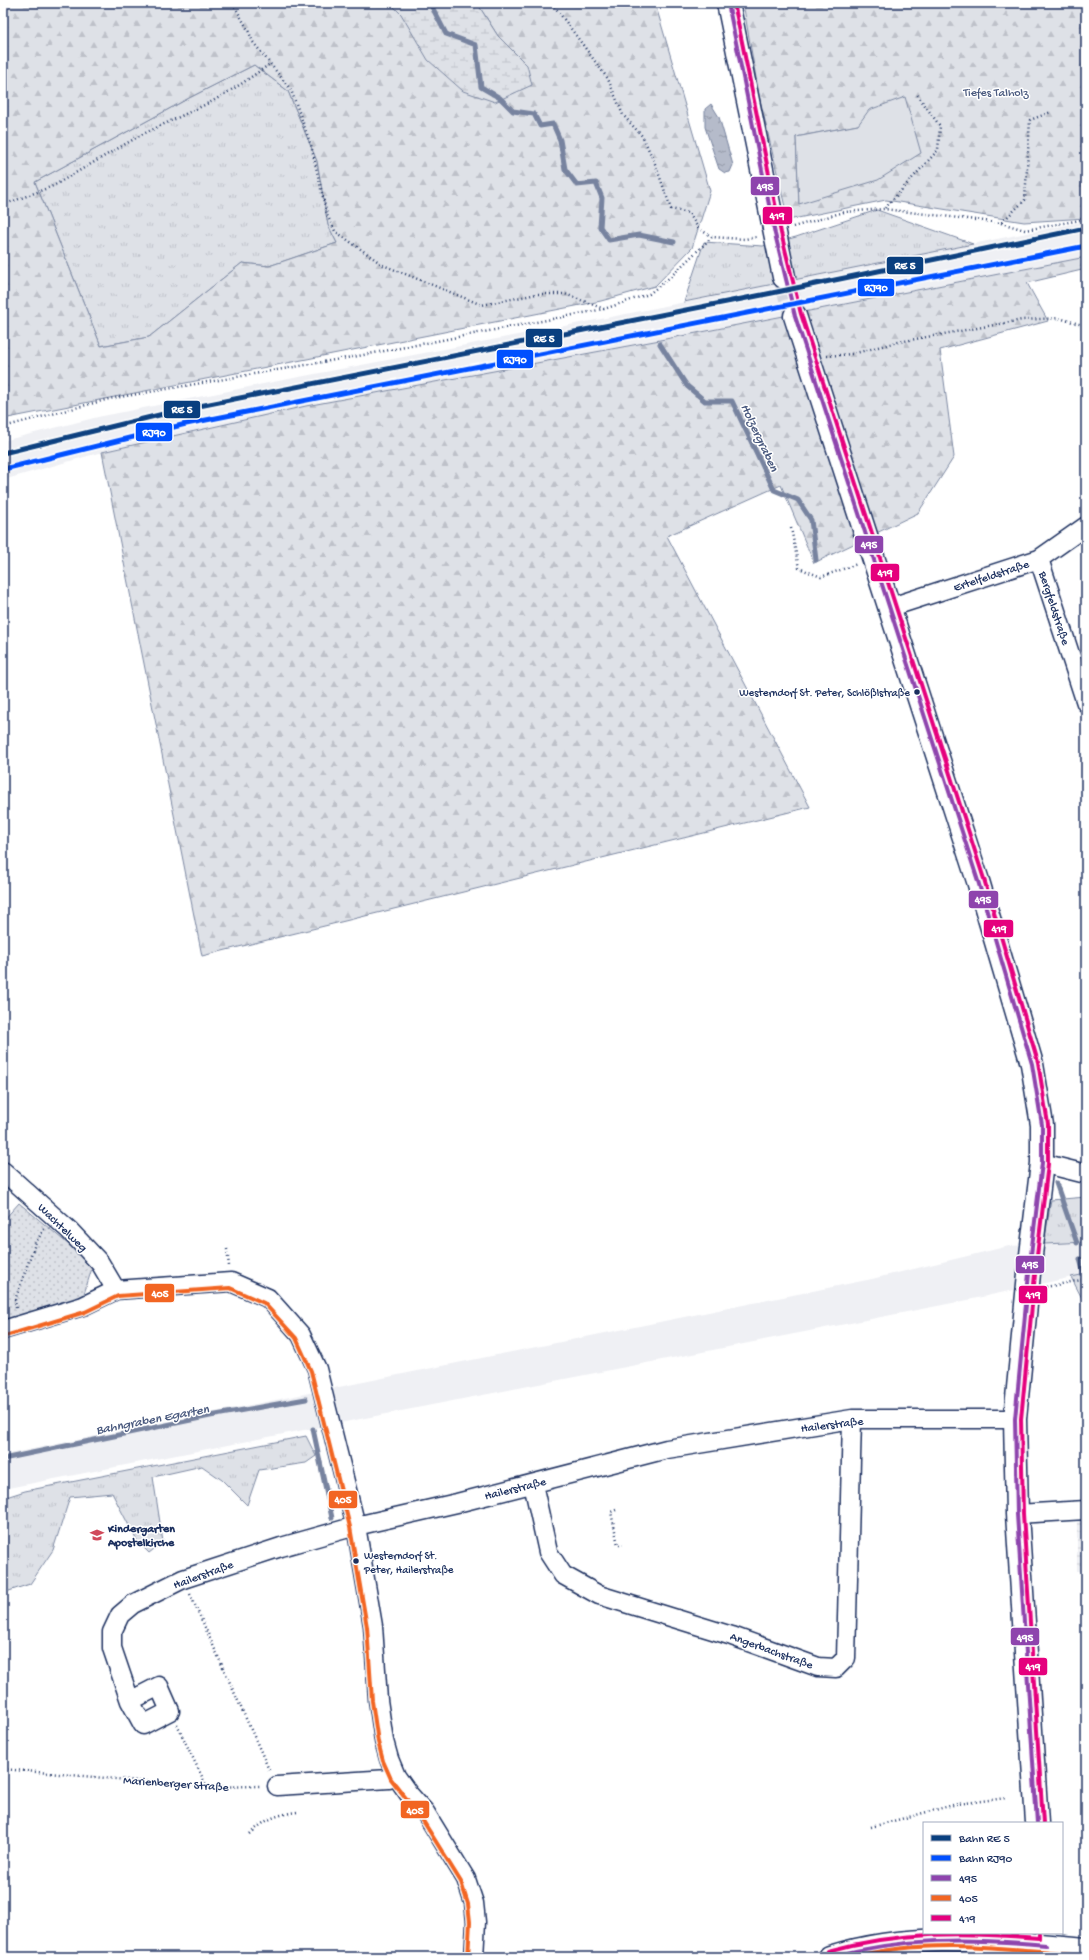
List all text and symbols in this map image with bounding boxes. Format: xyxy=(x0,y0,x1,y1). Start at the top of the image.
park label: Tiefes Talholz xyxy=(962,87,1029,101)
line badge: 495 xyxy=(750,176,780,196)
text: 495 xyxy=(756,182,773,194)
line badge: 419 xyxy=(762,206,793,225)
text: 419 xyxy=(768,211,785,223)
line badge: RE 5 xyxy=(886,256,924,275)
text: RE 5 xyxy=(893,261,916,273)
line badge: RJ90 xyxy=(857,278,895,297)
text: RJ90 xyxy=(863,283,888,295)
line badge: RE 5 xyxy=(525,328,563,348)
text: RE 5 xyxy=(532,334,555,346)
line badge: RJ90 xyxy=(496,349,534,369)
text: RJ90 xyxy=(502,355,527,367)
line badge: RE 5 xyxy=(163,400,201,419)
water label: Holzergraben xyxy=(737,402,781,475)
text: RE 5 xyxy=(170,405,193,417)
line badge: RJ90 xyxy=(135,422,173,442)
text: RJ90 xyxy=(141,428,166,440)
line badge: 495 xyxy=(854,535,884,554)
text: 495 xyxy=(860,540,877,552)
street label: Ertelfeldstraße xyxy=(952,558,1032,596)
line badge: 419 xyxy=(870,563,900,582)
text: 419 xyxy=(876,568,893,580)
street label: Bergfeldstraße xyxy=(1034,569,1072,648)
place label: Westerndorf St. Peter, Schlößlstraße xyxy=(739,687,910,700)
marker: Westerndorf St. Peter, Schlößlstraße xyxy=(912,687,922,697)
line badge: 495 xyxy=(968,890,999,909)
text: 495 xyxy=(974,895,991,907)
line badge: 419 xyxy=(983,919,1014,938)
text: 419 xyxy=(990,924,1007,936)
street label: Wachtelweg xyxy=(34,1201,89,1256)
line badge: 495 xyxy=(1015,1255,1045,1274)
text: 495 xyxy=(1021,1260,1038,1272)
line badge: 405 xyxy=(144,1283,175,1303)
line badge: 419 xyxy=(1018,1285,1048,1304)
text: 405 xyxy=(150,1289,169,1301)
text: 419 xyxy=(1024,1290,1041,1302)
water label: Bahngraben Egarten xyxy=(95,1402,211,1439)
street label: Hailerstraße xyxy=(800,1415,865,1437)
street label: Hailerstraße xyxy=(483,1475,548,1504)
line badge: 405 xyxy=(328,1490,358,1509)
text: 405 xyxy=(333,1495,352,1507)
place label: Kindergarten Apostelkirche xyxy=(107,1523,175,1551)
school or university icon: Kindergarten Apostelkirche xyxy=(89,1527,105,1543)
place label: Westerndorf St. Peter, Hailerstraße xyxy=(363,1550,454,1577)
marker: Westerndorf St. Peter, Hailerstraße xyxy=(351,1556,361,1566)
street label: Hailerstraße xyxy=(172,1558,236,1593)
line badge: 495 xyxy=(1010,1627,1040,1646)
street label: Angerbachstraße xyxy=(728,1630,815,1674)
text: 495 xyxy=(1016,1633,1033,1645)
line badge: 419 xyxy=(1018,1657,1048,1676)
text: 419 xyxy=(1024,1662,1041,1674)
street label: Marienberger Straße xyxy=(123,1774,230,1796)
line badge: 405 xyxy=(400,1800,430,1819)
text: 405 xyxy=(405,1806,424,1818)
legend xyxy=(923,1822,1063,1934)
text: Bahn RE 5 xyxy=(958,1833,1010,1847)
text: Bahn RJ90 xyxy=(958,1853,1012,1867)
text: 495 xyxy=(959,1873,977,1887)
text: 405 xyxy=(959,1893,978,1907)
text: 419 xyxy=(959,1913,976,1927)

